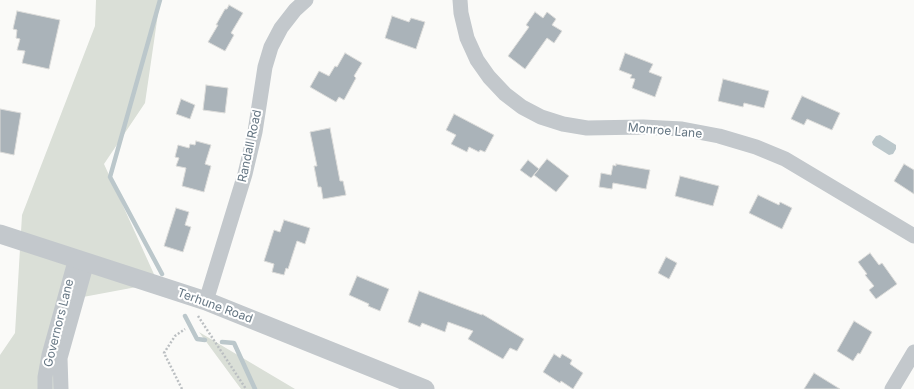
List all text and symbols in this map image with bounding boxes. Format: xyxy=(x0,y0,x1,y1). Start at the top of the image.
street label: Randall Road xyxy=(235,108,265,184)
street label: Monroe Lane xyxy=(627,121,703,141)
street label: Governors Lane xyxy=(41,277,77,369)
street label: Terhune Road xyxy=(175,286,255,326)

